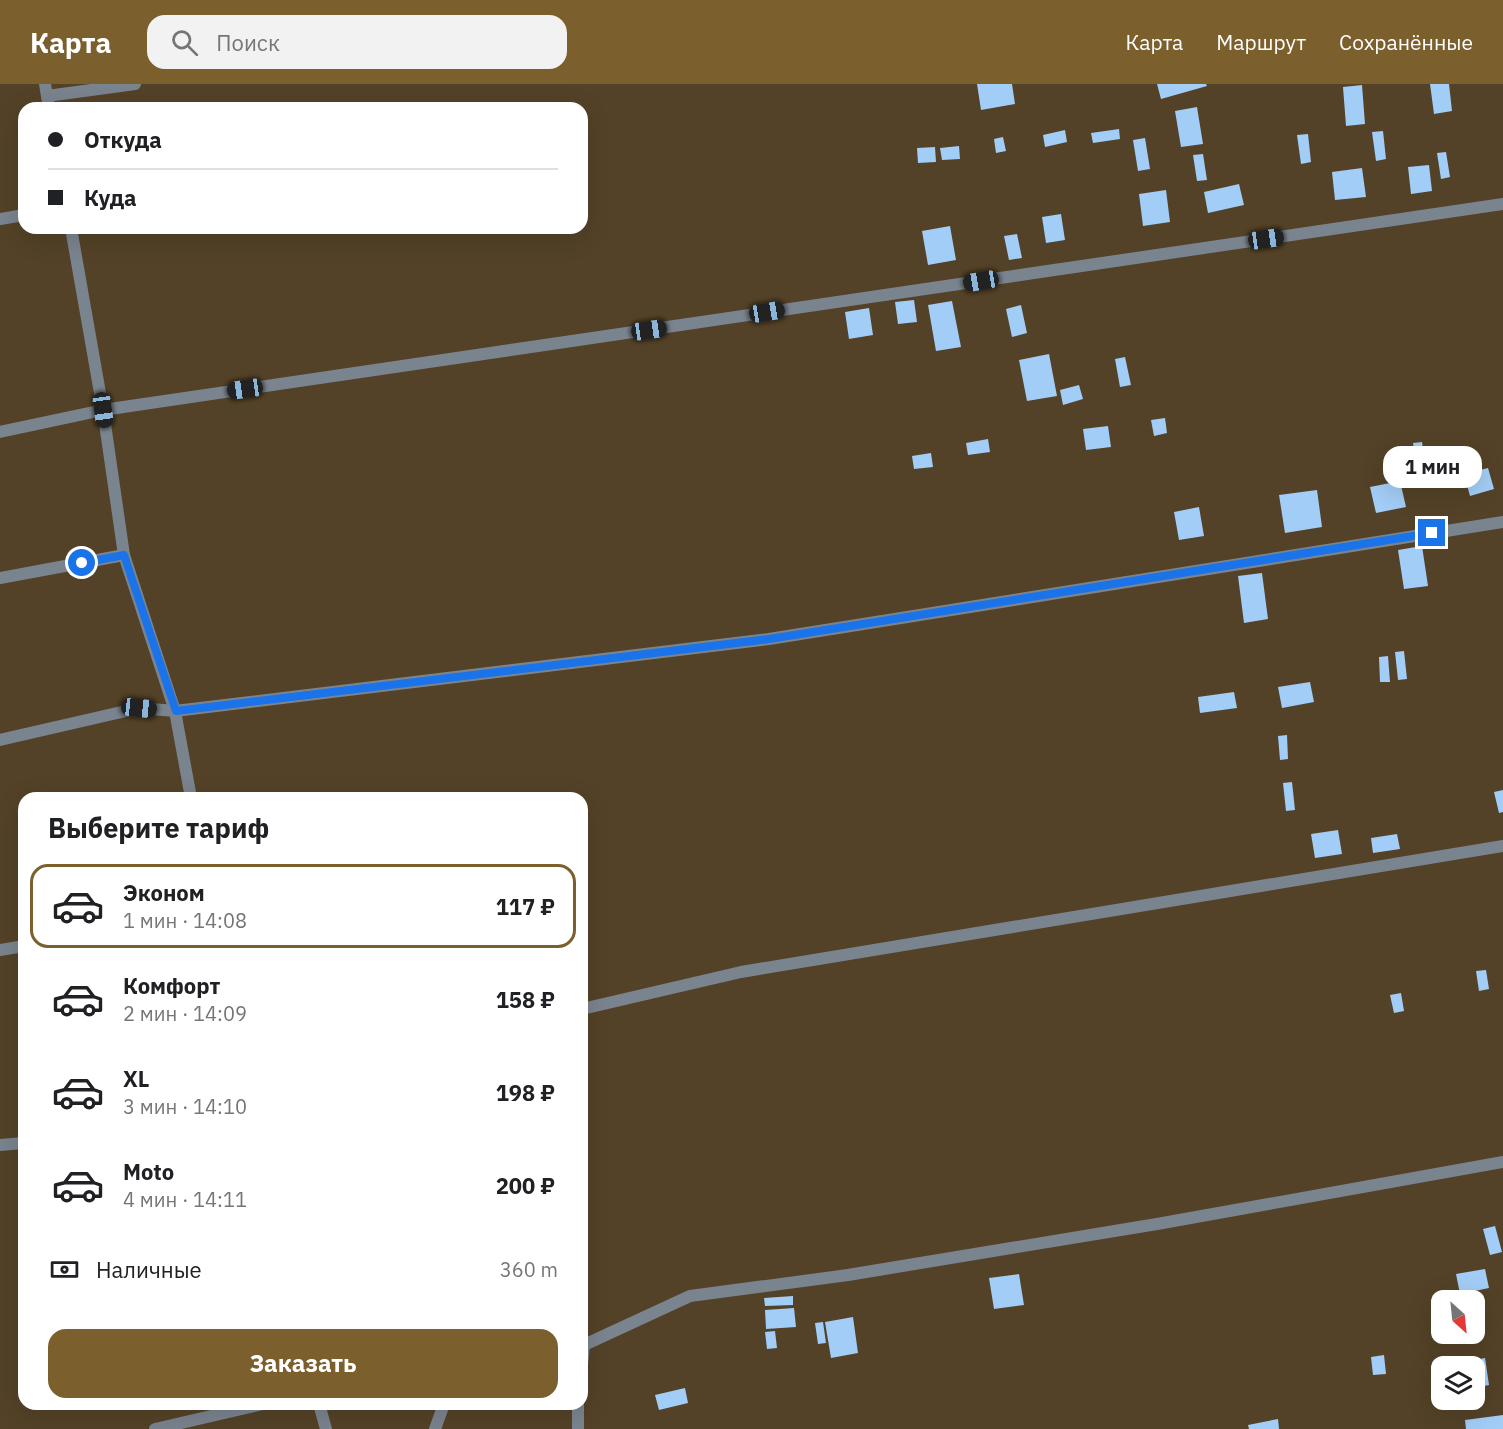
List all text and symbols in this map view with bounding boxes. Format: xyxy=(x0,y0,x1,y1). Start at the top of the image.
search box xyxy=(147,15,567,69)
text: Карта xyxy=(30,24,111,61)
icon: search xyxy=(168,26,201,59)
text: Поиск xyxy=(216,28,280,57)
text: Карта xyxy=(1125,28,1183,56)
text: Маршрут xyxy=(1216,28,1306,56)
text: Сохранённые xyxy=(1339,28,1473,56)
text: Откуда xyxy=(84,125,162,154)
text: Куда xyxy=(84,183,137,212)
car xyxy=(1247,228,1285,250)
car xyxy=(962,269,1000,293)
car xyxy=(748,300,786,324)
car xyxy=(630,319,668,341)
car xyxy=(226,378,264,400)
car xyxy=(92,391,114,429)
callout: 1 мин xyxy=(1382,446,1482,488)
text: 1 мин xyxy=(1405,453,1460,480)
route end xyxy=(1418,519,1445,546)
route start xyxy=(68,549,95,576)
car xyxy=(120,697,158,719)
text: Выберите тариф xyxy=(48,810,269,845)
text: Эконом xyxy=(123,878,205,907)
icon: car xyxy=(51,879,105,933)
text: 117 ₽ xyxy=(496,892,555,921)
text: 1 мин · 14:08 xyxy=(123,907,247,934)
text: Комфорт xyxy=(123,971,220,1000)
icon: car xyxy=(51,972,105,1026)
text: 158 ₽ xyxy=(496,985,555,1014)
text: 2 мин · 14:09 xyxy=(123,1000,247,1027)
text: XL xyxy=(123,1064,149,1093)
icon: car xyxy=(51,1065,105,1119)
text: 198 ₽ xyxy=(496,1078,555,1107)
text: 3 мин · 14:10 xyxy=(123,1093,247,1120)
text: Moto xyxy=(123,1157,174,1186)
icon: car xyxy=(51,1158,105,1212)
text: 200 ₽ xyxy=(496,1171,555,1200)
text: 4 мин · 14:11 xyxy=(123,1186,247,1213)
icon: cash xyxy=(48,1253,81,1286)
text: Наличные xyxy=(96,1255,202,1284)
text: 360 m xyxy=(500,1256,558,1283)
north arrow xyxy=(1431,1290,1485,1344)
map controls xyxy=(1431,1290,1485,1410)
button: Заказать xyxy=(48,1329,558,1398)
button: layers xyxy=(1431,1356,1485,1410)

